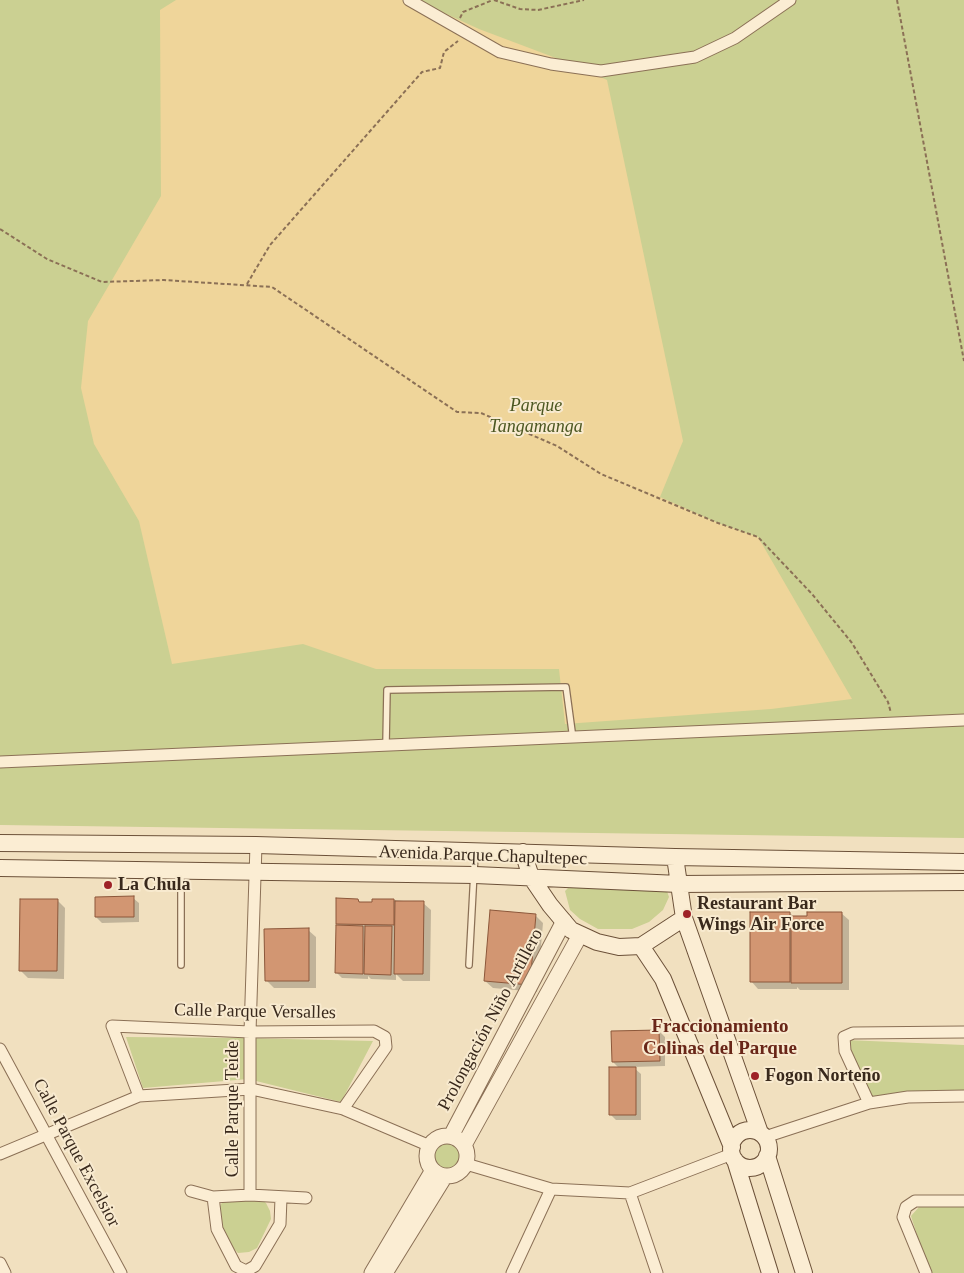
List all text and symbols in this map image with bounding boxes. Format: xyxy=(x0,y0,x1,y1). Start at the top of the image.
park label: Parque Tangamanga xyxy=(489,395,583,438)
street label: Avenida Parque Chapultepec xyxy=(378,842,588,870)
place label: La Chula xyxy=(118,874,191,896)
marker: La Chula xyxy=(102,879,114,891)
place label: Restaurant Bar Wings Air Force xyxy=(697,893,824,936)
marker: Restaurant Bar Wings Air Force xyxy=(681,908,693,920)
street label: Prolongación Niño Artillero xyxy=(434,925,548,1115)
street label: Calle Parque Versalles xyxy=(174,1000,336,1024)
district label: Fraccionamiento Colinas del Parque xyxy=(643,1016,797,1060)
street label: Calle Parque Teide xyxy=(222,1041,244,1177)
place label: Fogon Norteño xyxy=(765,1065,880,1087)
marker: Fogon Norteño xyxy=(749,1070,761,1082)
street label: Calle Parque Excelsior xyxy=(28,1075,124,1231)

